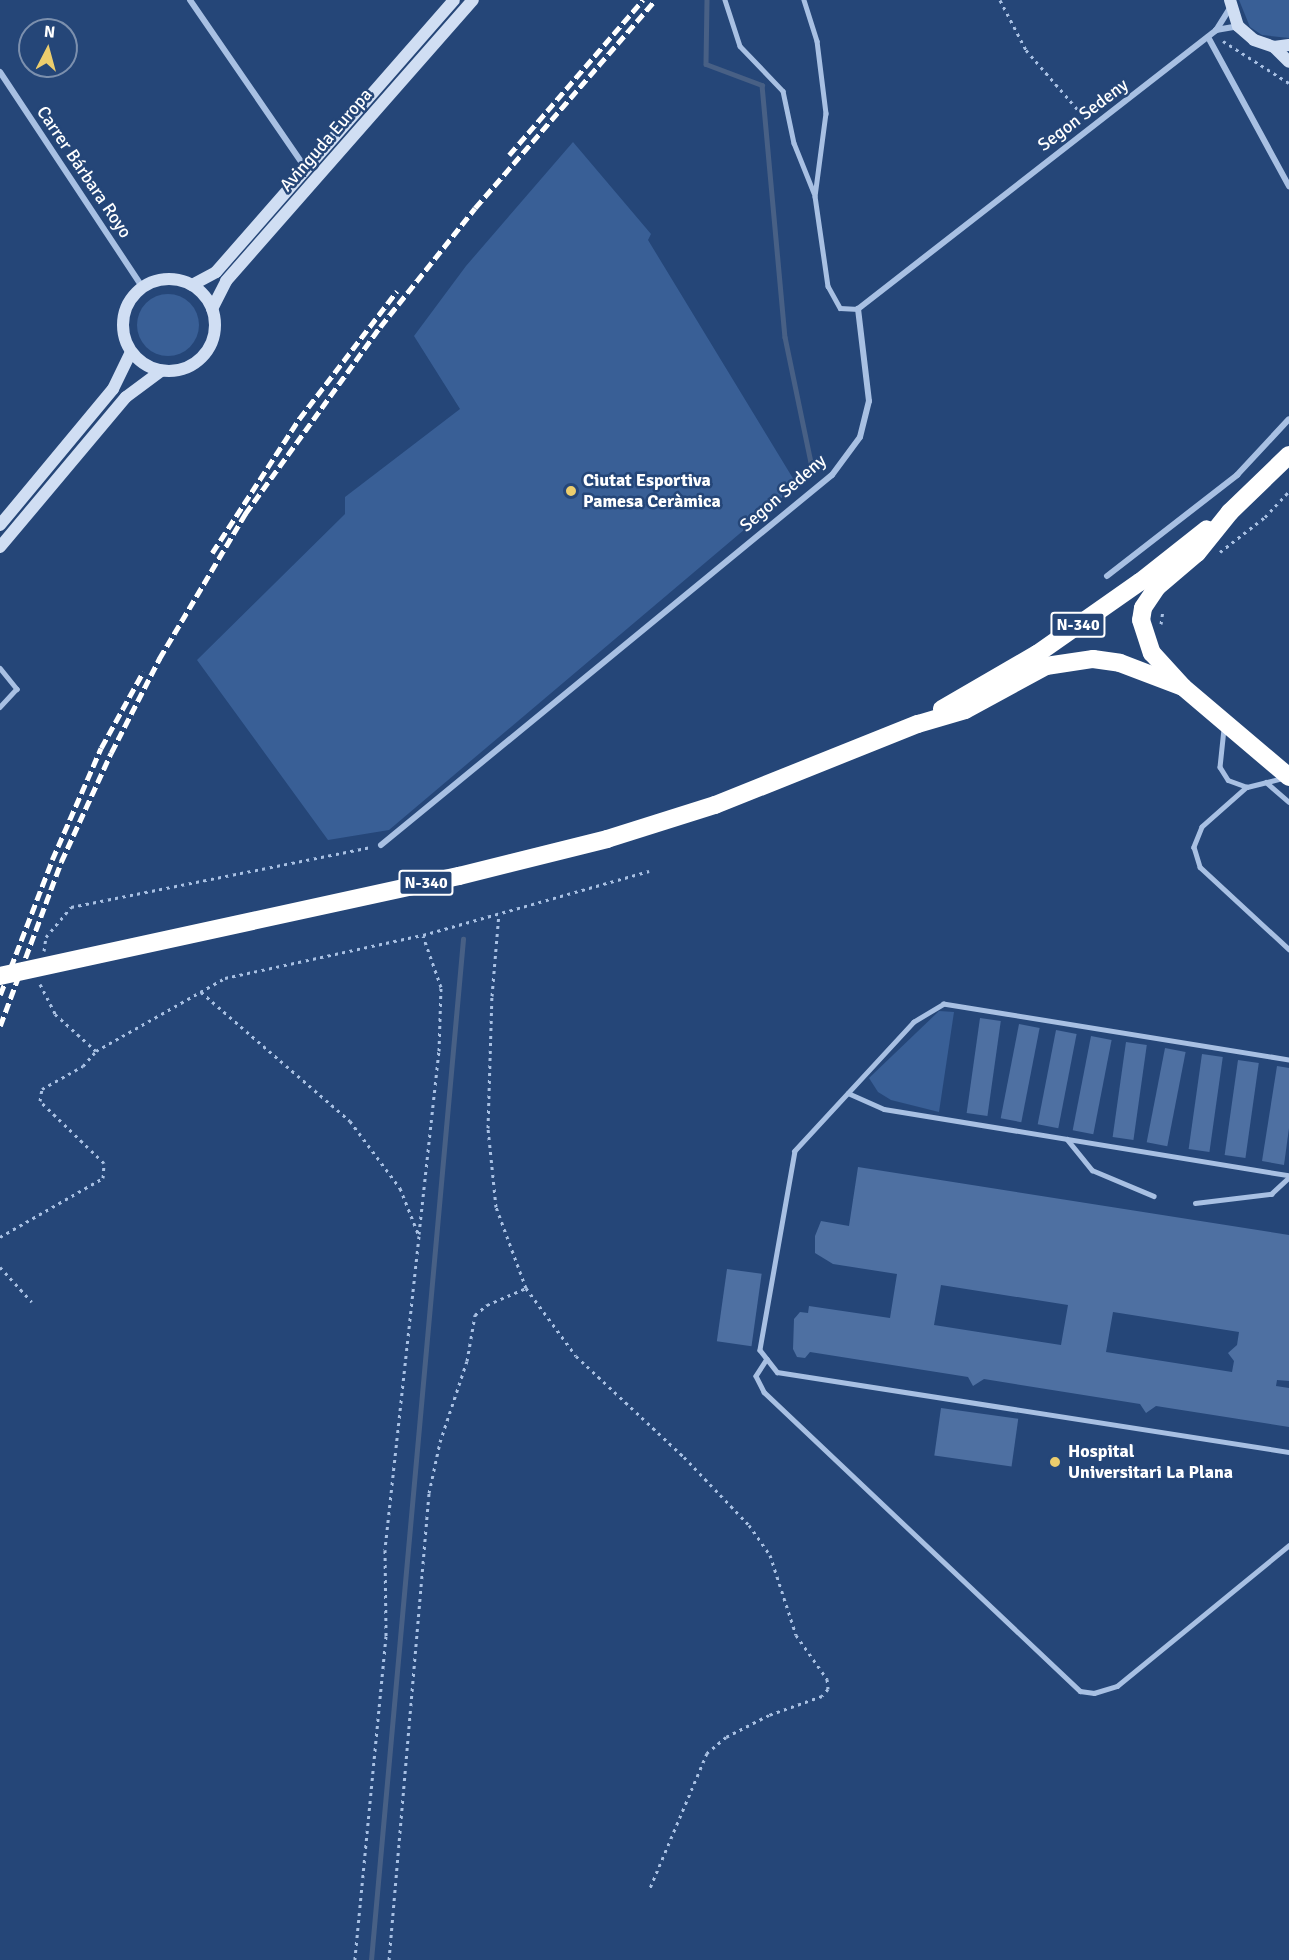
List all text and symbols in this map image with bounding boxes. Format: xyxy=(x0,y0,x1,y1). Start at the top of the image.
north arrow xyxy=(18,18,78,78)
text: N xyxy=(43,22,56,43)
street label: Segon Sedeny xyxy=(1034,74,1132,156)
street label: Avinguda Europa xyxy=(275,84,377,196)
street label: Carrer Bárbara Royo xyxy=(32,102,136,242)
street label: Segon Sedeny xyxy=(735,450,831,536)
place label: Ciutat Esportiva Pamesa Ceràmica xyxy=(583,470,721,512)
marker: Ciutat Esportiva Pamesa Ceràmica xyxy=(564,484,578,498)
road number: N-340 xyxy=(1050,612,1106,638)
road number: N-340 xyxy=(398,870,454,896)
place label: Hospital Universitari La Plana xyxy=(1068,1441,1233,1484)
marker: Hospital Universitari La Plana xyxy=(1046,1453,1064,1471)

